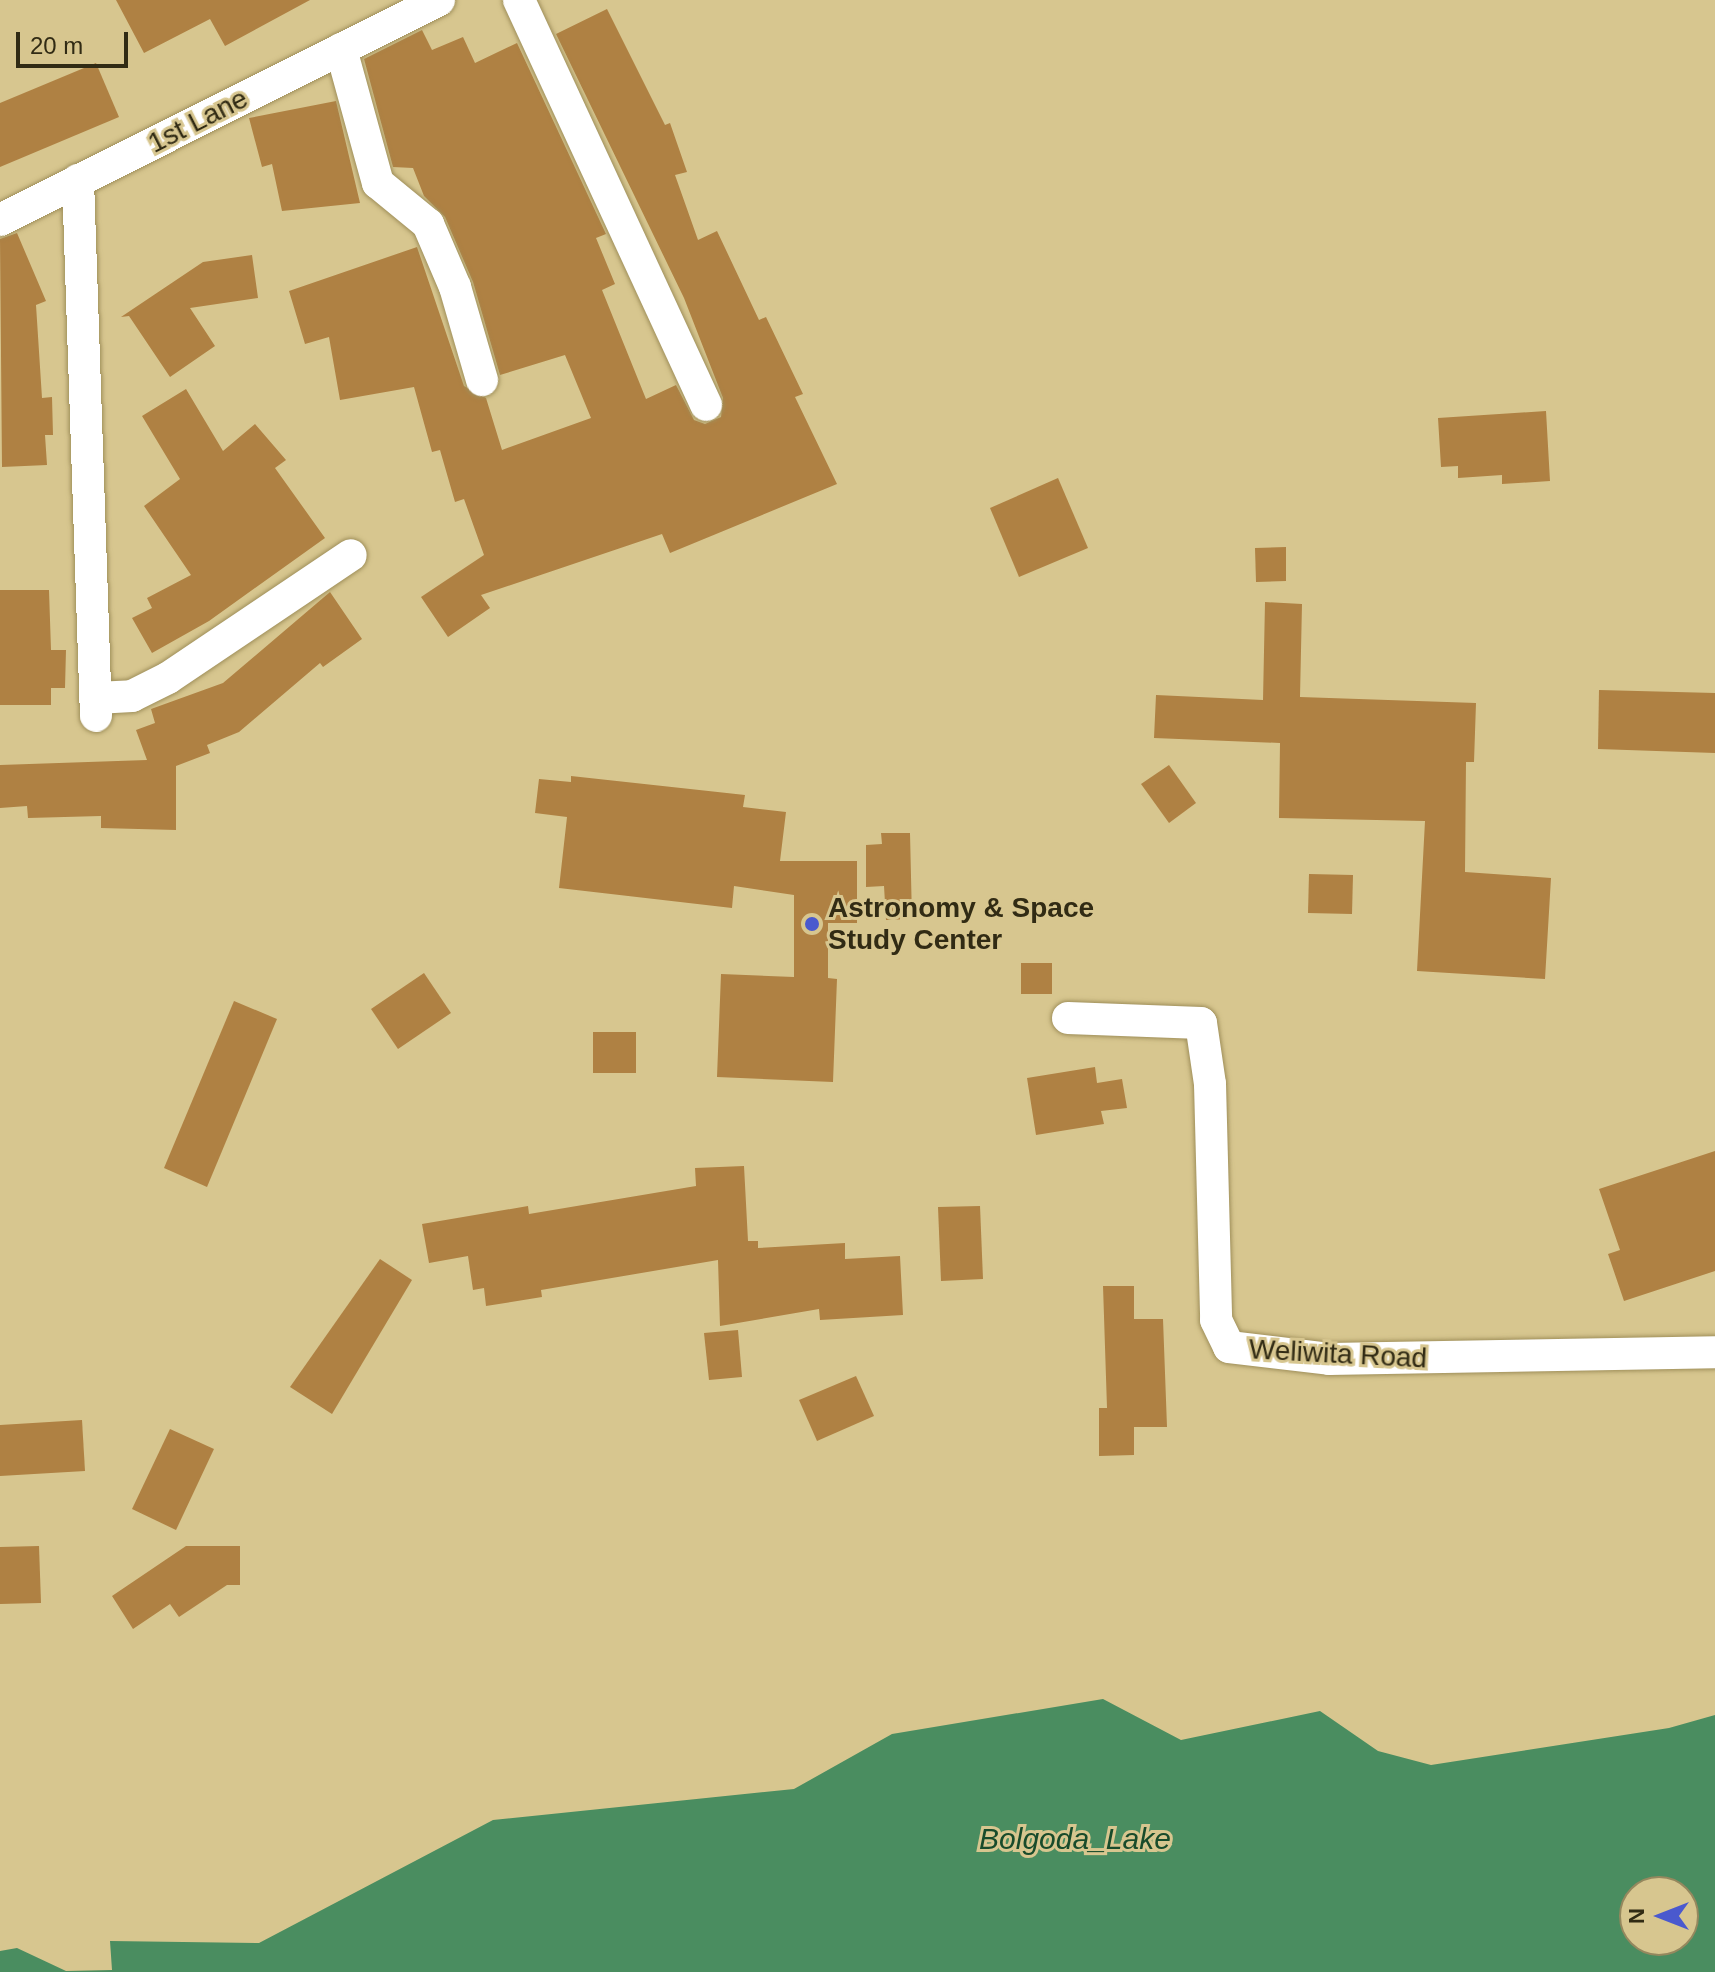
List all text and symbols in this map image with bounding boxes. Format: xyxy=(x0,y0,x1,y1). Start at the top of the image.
scale bar xyxy=(20,16,132,66)
text: 20 m xyxy=(30,32,83,59)
street label: 1st Lane xyxy=(143,82,253,160)
place label: Astronomy & Space Study Center xyxy=(828,891,1094,957)
marker: Astronomy & Space Study Center xyxy=(803,915,821,933)
street label: Weliwita Road xyxy=(1248,1333,1428,1375)
water label: Bolgoda_Lake xyxy=(979,1821,1171,1857)
north arrow xyxy=(1619,1876,1699,1956)
text: N xyxy=(1624,1908,1649,1924)

